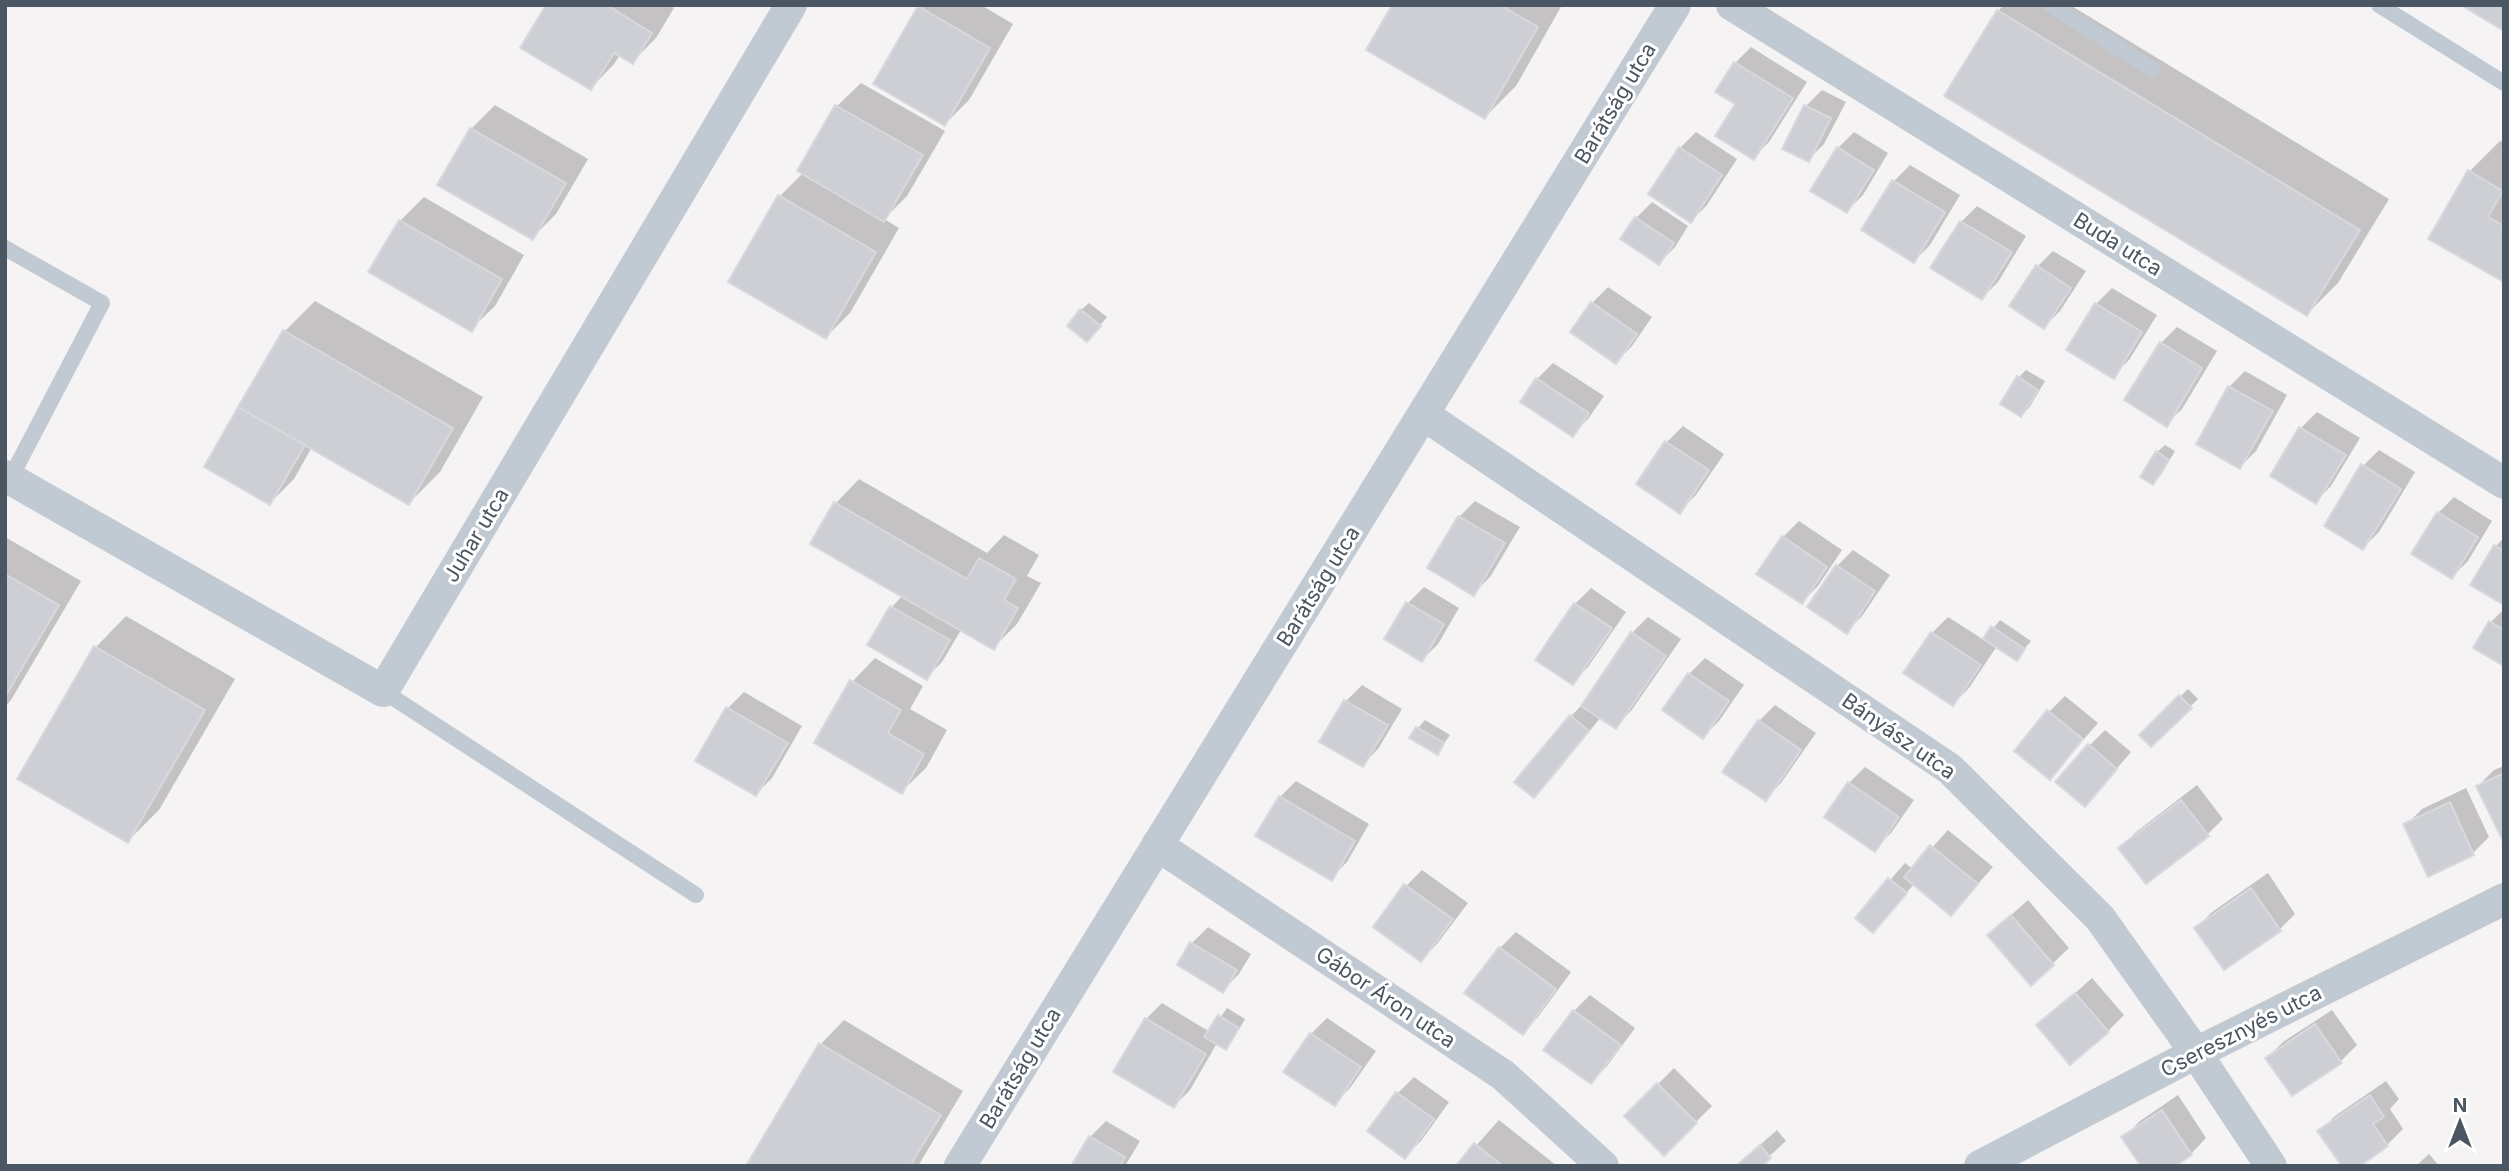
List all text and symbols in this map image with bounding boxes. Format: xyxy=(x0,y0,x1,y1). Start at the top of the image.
street label: Barátság utca xyxy=(1569,38,1661,168)
street label: Buda utca xyxy=(2069,207,2167,281)
street label: Juhar utca xyxy=(438,483,514,587)
street label: Barátság utca xyxy=(1271,521,1365,651)
street label: Bányász utca xyxy=(1837,688,1961,784)
street label: Gábor Áron utca xyxy=(1312,940,1461,1053)
street label: Cseresznyés utca xyxy=(2156,980,2326,1082)
street label: Barátság utca xyxy=(974,1003,1066,1133)
north arrow xyxy=(2425,1087,2495,1157)
text: N xyxy=(2453,1094,2467,1117)

